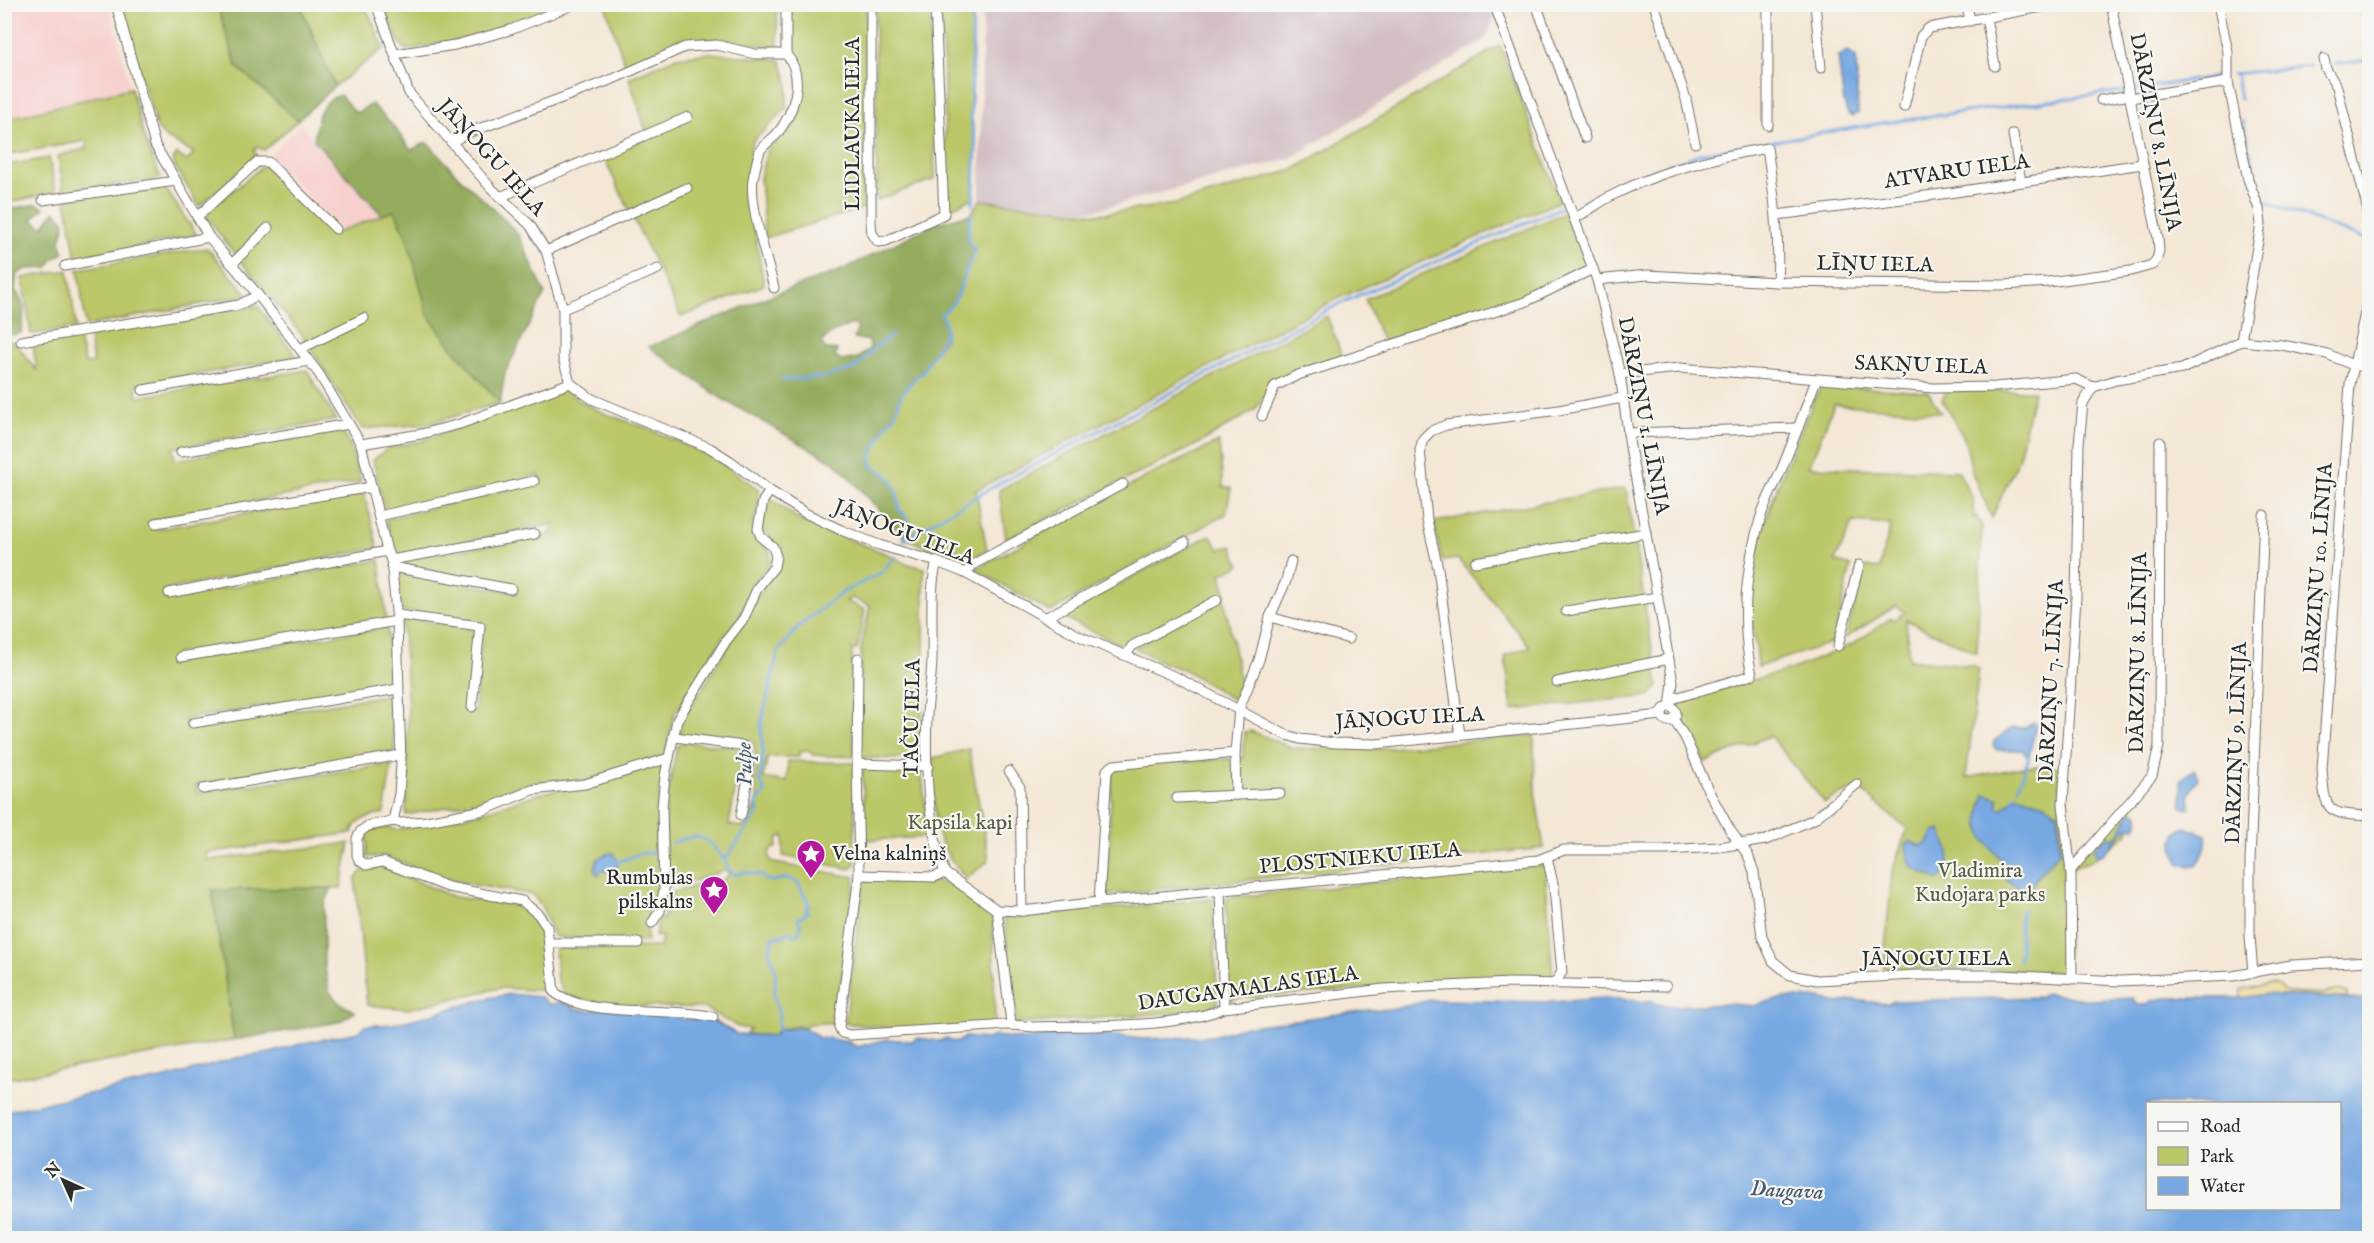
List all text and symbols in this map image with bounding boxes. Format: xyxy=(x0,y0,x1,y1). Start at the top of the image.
street label: DĀRZIŅU 8. LĪNIJA xyxy=(2123,31,2188,234)
street label: LIDLAUKA IELA xyxy=(840,37,867,211)
street label: JĀŅOGU IELA xyxy=(430,92,551,223)
street label: ATVARU IELA xyxy=(1882,148,2032,196)
street label: LĪŅU IELA xyxy=(1816,250,1935,280)
street label: DĀRZIŅU 1. LĪNIJA xyxy=(1611,315,1676,518)
street label: SAKŅU IELA xyxy=(1854,350,1989,382)
street label: DĀRZIŅU 10. LĪNIJA xyxy=(2298,461,2340,674)
street label: JĀŅOGU IELA xyxy=(828,493,979,573)
street label: DĀRZIŅU 8. LĪNIJA xyxy=(2124,551,2154,754)
street label: DĀRZIŅU 7. LĪNIJA xyxy=(2033,578,2071,783)
street label: DĀRZIŅU 9. LĪNIJA xyxy=(2220,641,2254,845)
street label: TAČU IELA xyxy=(897,658,928,778)
street label: JĀŅOGU IELA xyxy=(1333,702,1486,736)
water label: Pulpe xyxy=(731,741,759,786)
park label: Kapsila kapi xyxy=(907,810,1013,837)
street label: PLOSTNIEKU IELA xyxy=(1258,837,1463,881)
place icon: Velna kalniņš xyxy=(795,838,827,880)
place label: Velna kalniņš xyxy=(831,841,946,868)
park label: Vladimira Kudojara parks xyxy=(1915,858,2045,909)
place label: Rumbulas pilskalns xyxy=(606,865,693,916)
place icon: Rumbulas pilskalns xyxy=(698,874,730,916)
street label: JĀŅOGU IELA xyxy=(1859,946,2011,973)
street label: DAUGAVMALAS IELA xyxy=(1136,960,1361,1018)
legend xyxy=(2146,1102,2341,1210)
text: Road xyxy=(2200,1116,2241,1139)
text: Park xyxy=(2200,1146,2235,1169)
north arrow xyxy=(33,1150,93,1210)
text: N xyxy=(41,1159,66,1183)
water label: Daugava xyxy=(1750,1175,1825,1207)
text: Water xyxy=(2200,1176,2245,1199)

